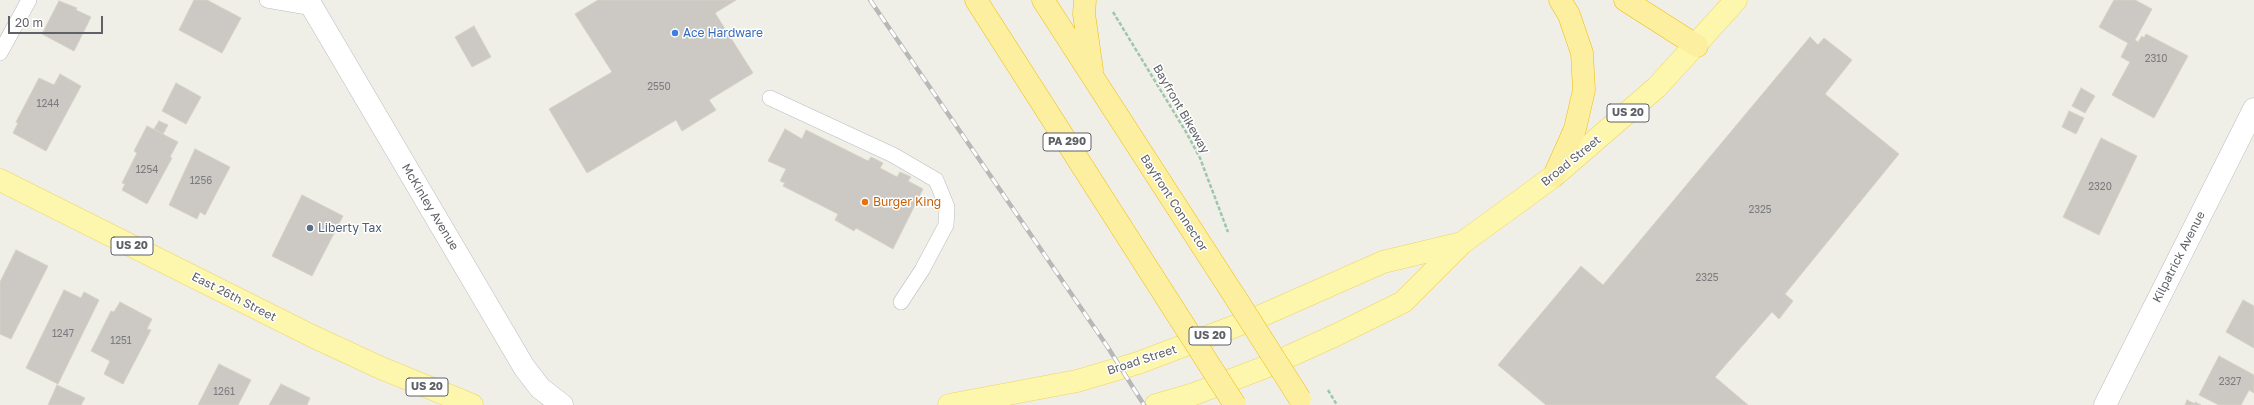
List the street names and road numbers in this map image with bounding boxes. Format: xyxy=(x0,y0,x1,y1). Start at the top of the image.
street label: Bayfront Bikeway xyxy=(1150,62,1212,156)
road number: US 20 xyxy=(1607,104,1649,122)
road number: PA 290 xyxy=(1043,133,1091,151)
street label: Broad Street xyxy=(1538,133,1604,189)
street label: Bayfront Connector xyxy=(1137,152,1211,254)
street label: McKinley Avenue xyxy=(399,161,461,253)
street label: Kilpatrick Avenue xyxy=(2150,209,2208,305)
road number: US 20 xyxy=(111,237,153,255)
street label: East 26th Street xyxy=(189,269,279,325)
road number: US 20 xyxy=(1189,327,1231,345)
street label: Broad Street xyxy=(1105,342,1179,378)
road number: US 20 xyxy=(406,378,448,396)

